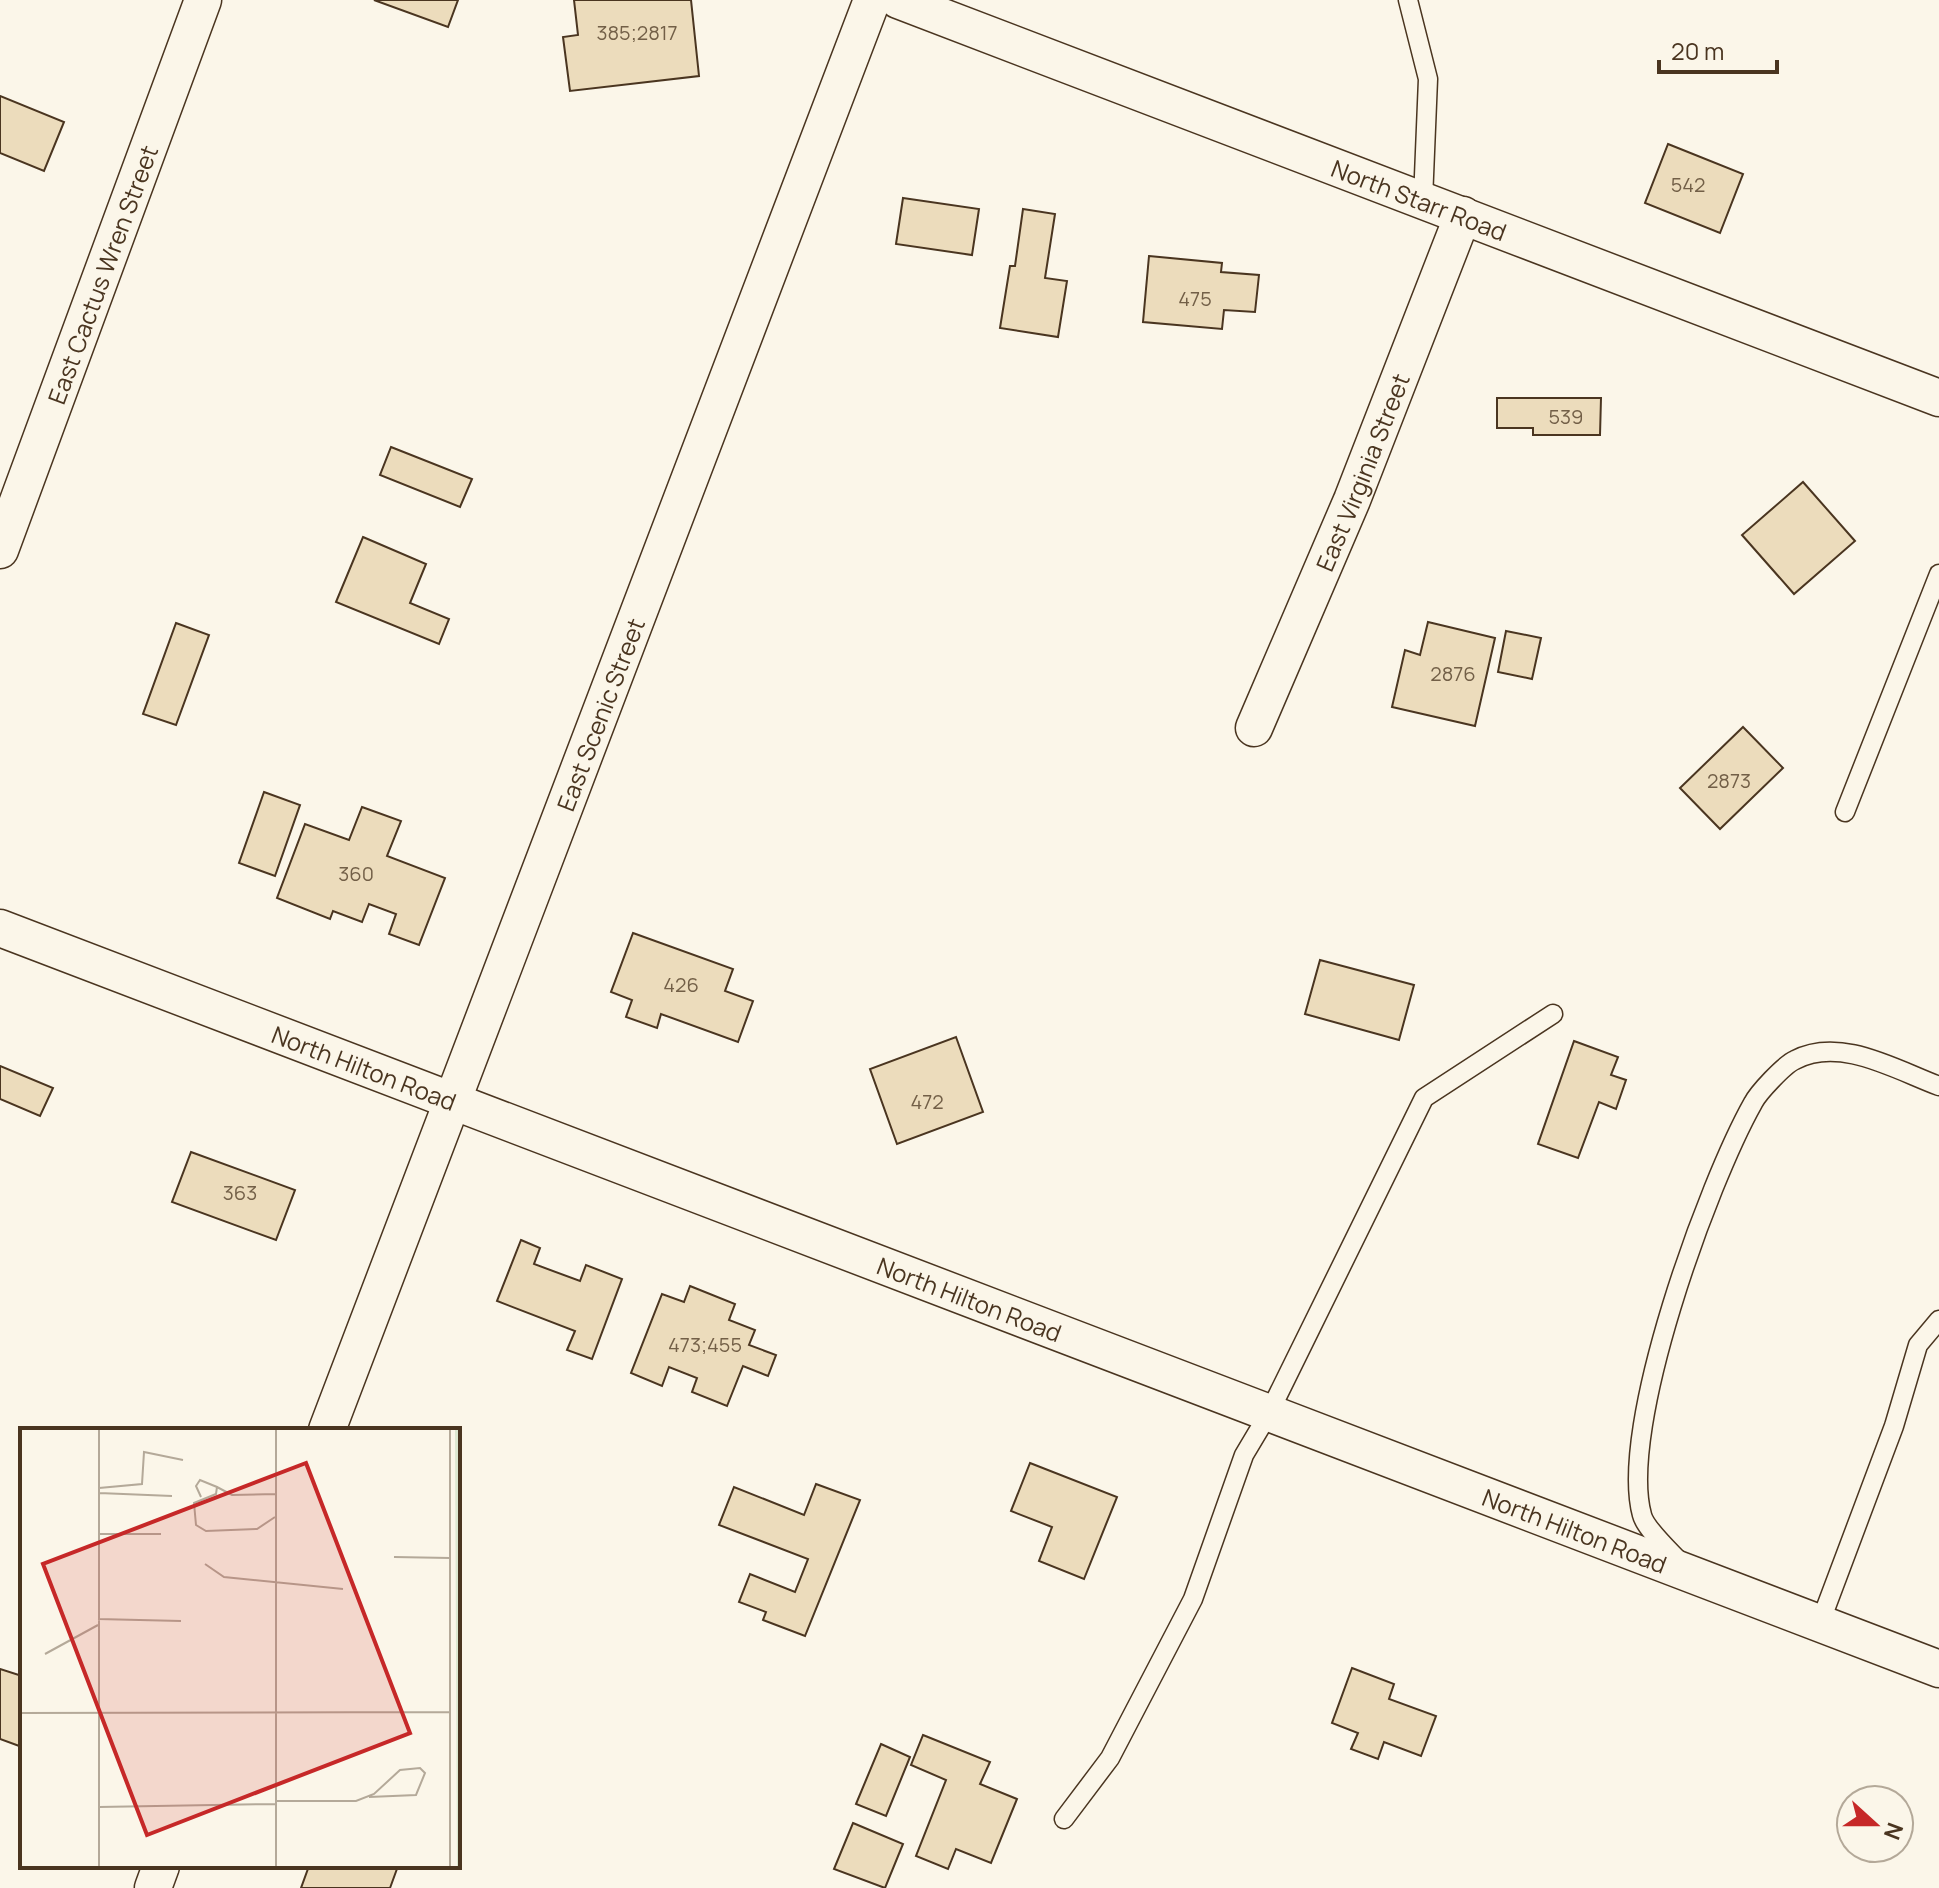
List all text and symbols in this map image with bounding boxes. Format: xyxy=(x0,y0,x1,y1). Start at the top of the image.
house number: 385;2817 xyxy=(596,19,678,46)
scale bar xyxy=(1659,24,1777,74)
text: 20 m xyxy=(1671,34,1724,67)
street label: East Cactus Wren Street xyxy=(39,140,165,408)
street label: North Starr Road xyxy=(1327,151,1511,248)
house number: 542 xyxy=(1671,171,1705,198)
house number: 475 xyxy=(1178,285,1212,312)
street label: East Virginia Street xyxy=(1307,368,1416,576)
house number: 539 xyxy=(1548,403,1584,430)
street label: East Scenic Street xyxy=(548,613,652,815)
house number: 2876 xyxy=(1430,660,1476,687)
house number: 2873 xyxy=(1707,767,1751,794)
house number: 360 xyxy=(338,860,374,887)
house number: 426 xyxy=(663,971,699,998)
street label: North Hilton Road xyxy=(267,1017,461,1117)
house number: 472 xyxy=(910,1088,944,1115)
house number: 363 xyxy=(223,1179,257,1206)
street label: North Hilton Road xyxy=(873,1248,1067,1349)
house number: 473;455 xyxy=(668,1331,742,1358)
inset map xyxy=(20,1428,460,1868)
street label: North Hilton Road xyxy=(1478,1480,1672,1580)
north arrow xyxy=(1835,1784,1915,1864)
text: N xyxy=(1877,1818,1911,1844)

